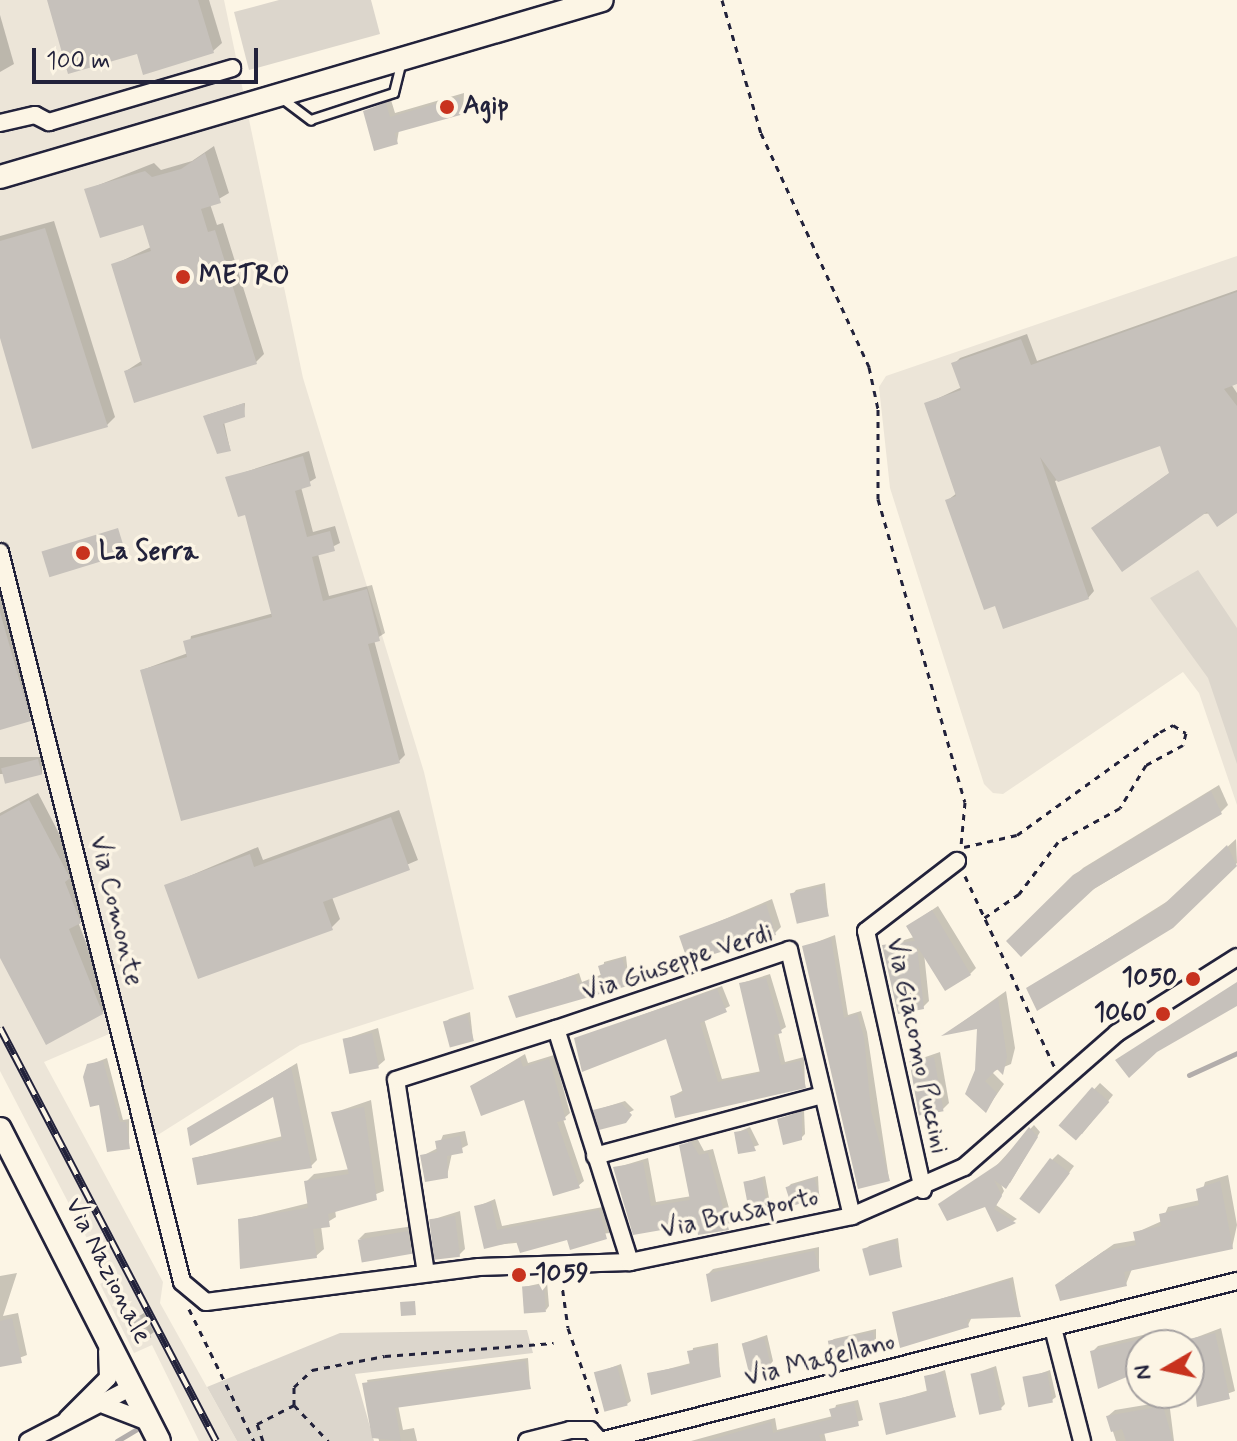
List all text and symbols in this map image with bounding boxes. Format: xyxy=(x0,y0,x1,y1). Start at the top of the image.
scale bar xyxy=(36,32,262,82)
text: 100 m xyxy=(46,46,110,77)
place label: Agip xyxy=(463,91,509,123)
marker: Agip xyxy=(438,98,456,116)
place label: METRO xyxy=(199,261,290,293)
marker: METRO xyxy=(174,268,192,286)
place label: La Serra xyxy=(99,537,197,569)
marker: La Serra xyxy=(74,544,92,562)
street label: Via Comonte xyxy=(81,832,149,990)
street label: Via Giuseppe Verdi xyxy=(579,919,777,1009)
street label: Via Giacomo Puccini xyxy=(878,936,954,1156)
place label: 1050 xyxy=(1122,963,1177,995)
marker: 1050 xyxy=(1184,970,1202,988)
place label: 1060 xyxy=(1094,998,1147,1030)
marker: 1060 xyxy=(1154,1005,1172,1023)
street label: Via Brusaporto xyxy=(659,1183,821,1247)
street label: Via Nazionale xyxy=(58,1194,156,1348)
place label: 1059 xyxy=(535,1259,589,1291)
marker: 1059 xyxy=(510,1266,528,1284)
street label: Via Magellano xyxy=(741,1327,899,1395)
north arrow xyxy=(1125,1329,1205,1409)
text: N xyxy=(1128,1363,1158,1382)

